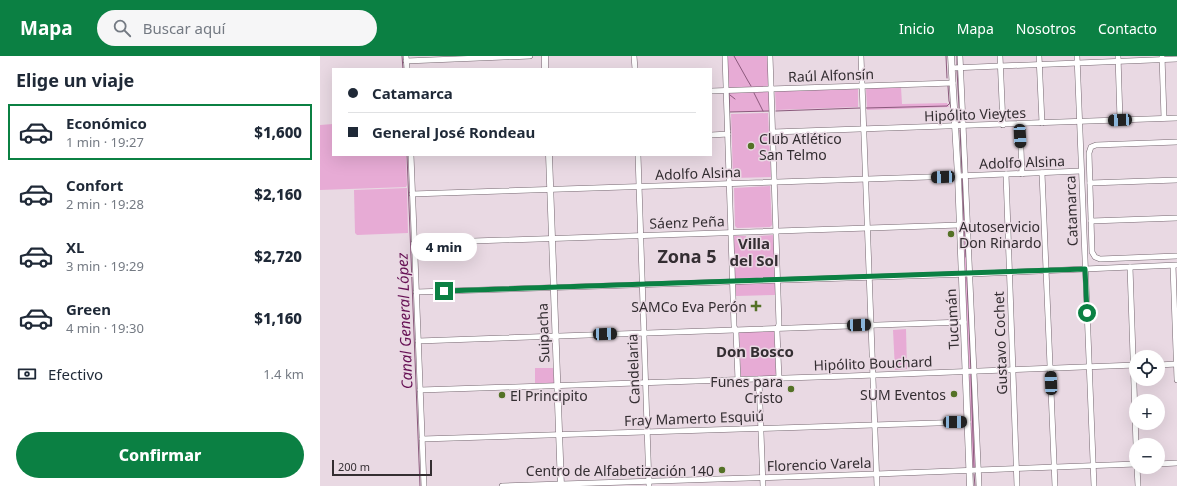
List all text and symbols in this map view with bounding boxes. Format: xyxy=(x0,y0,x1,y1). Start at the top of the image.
search box xyxy=(97,10,377,46)
text: Mapa xyxy=(20,15,73,41)
icon: search xyxy=(111,17,133,39)
text: Buscar aquí xyxy=(143,18,225,38)
text: Inicio xyxy=(899,19,935,38)
text: Mapa xyxy=(957,19,994,38)
text: Nosotros xyxy=(1016,19,1076,38)
text: Contacto xyxy=(1098,19,1157,38)
street label: Raúl Alfonsín xyxy=(788,64,874,86)
text: Elige un viaje xyxy=(16,68,134,92)
text: Catamarca xyxy=(372,83,453,103)
street label: Hipólito Vieytes xyxy=(924,103,1027,125)
text: Económico xyxy=(66,113,147,133)
car xyxy=(1108,113,1132,127)
icon: car xyxy=(18,114,54,150)
text: $1,600 xyxy=(254,122,302,142)
text: General José Rondeau xyxy=(372,122,535,142)
car xyxy=(1013,124,1027,148)
place label: Club Atlético San Telmo xyxy=(759,129,842,164)
text: 1 min · 19:27 xyxy=(66,133,144,151)
marker: Club Atlético San Telmo xyxy=(746,141,756,151)
street label: Adolfo Alsina xyxy=(979,151,1065,173)
street label: Adolfo Alsina xyxy=(655,162,741,184)
car xyxy=(931,171,955,183)
text: Confort xyxy=(66,175,123,195)
street label: Catamarca xyxy=(1060,175,1082,247)
icon: car xyxy=(18,176,54,212)
text: $2,160 xyxy=(254,184,302,204)
text: 2 min · 19:28 xyxy=(66,195,144,213)
street label: Sáenz Peña xyxy=(649,211,725,233)
place label: Autoservicio Don Rinardo xyxy=(959,217,1041,252)
marker: Autoservicio Don Rinardo xyxy=(946,229,956,239)
callout: 4 min xyxy=(411,233,477,261)
district label: Villa del Sol xyxy=(730,233,778,270)
text: XL xyxy=(66,237,84,257)
icon: car xyxy=(18,238,54,274)
text: 4 min xyxy=(426,238,462,256)
district label: Zona 5 xyxy=(657,244,717,268)
text: $2,720 xyxy=(254,246,302,266)
water label: Canal General López xyxy=(392,252,416,390)
text: 3 min · 19:29 xyxy=(66,257,144,275)
route end xyxy=(435,282,453,300)
street label: Tucumán xyxy=(941,288,963,350)
street label: Gustavo Cochet xyxy=(989,291,1011,395)
place label: SAMCo Eva Perón xyxy=(631,297,747,316)
text: Green xyxy=(66,299,111,319)
icon: car xyxy=(18,300,54,336)
marker: SAMCo Eva Perón xyxy=(750,300,762,312)
street label: Suipacha xyxy=(532,303,554,363)
route start xyxy=(1078,304,1096,322)
text: $1,160 xyxy=(254,308,302,328)
text: 4 min · 19:30 xyxy=(66,319,144,337)
car xyxy=(847,319,871,331)
car xyxy=(593,328,617,340)
street label: Candelaria xyxy=(622,333,644,405)
district label: Don Bosco xyxy=(716,341,794,361)
map controls xyxy=(1129,350,1165,474)
button: locate xyxy=(1129,350,1165,386)
street label: Hipólito Bouchard xyxy=(813,351,933,375)
icon: cash xyxy=(16,363,38,385)
text: Efectivo xyxy=(48,364,103,384)
text: 1.4 km xyxy=(263,365,304,383)
car xyxy=(1045,371,1057,395)
place label: Funes para Cristo xyxy=(710,372,783,407)
marker: Funes para Cristo xyxy=(786,384,796,394)
place label: SUM Eventos xyxy=(860,385,946,404)
place label: El Principito xyxy=(510,386,588,405)
marker: SUM Eventos xyxy=(949,389,959,399)
marker: El Principito xyxy=(497,390,507,400)
button: + xyxy=(1129,394,1165,430)
street label: Fray Mamerto Esquiú xyxy=(624,406,764,430)
car xyxy=(943,416,967,428)
button: Confirmar xyxy=(16,432,304,478)
button: − xyxy=(1129,438,1165,474)
street label: Florencio Varela xyxy=(766,453,872,475)
scale bar xyxy=(332,458,432,477)
text: 200 m xyxy=(338,459,370,474)
place label: Centro de Alfabetización 140 xyxy=(526,461,714,480)
marker: Centro de Alfabetización 140 xyxy=(717,465,727,475)

